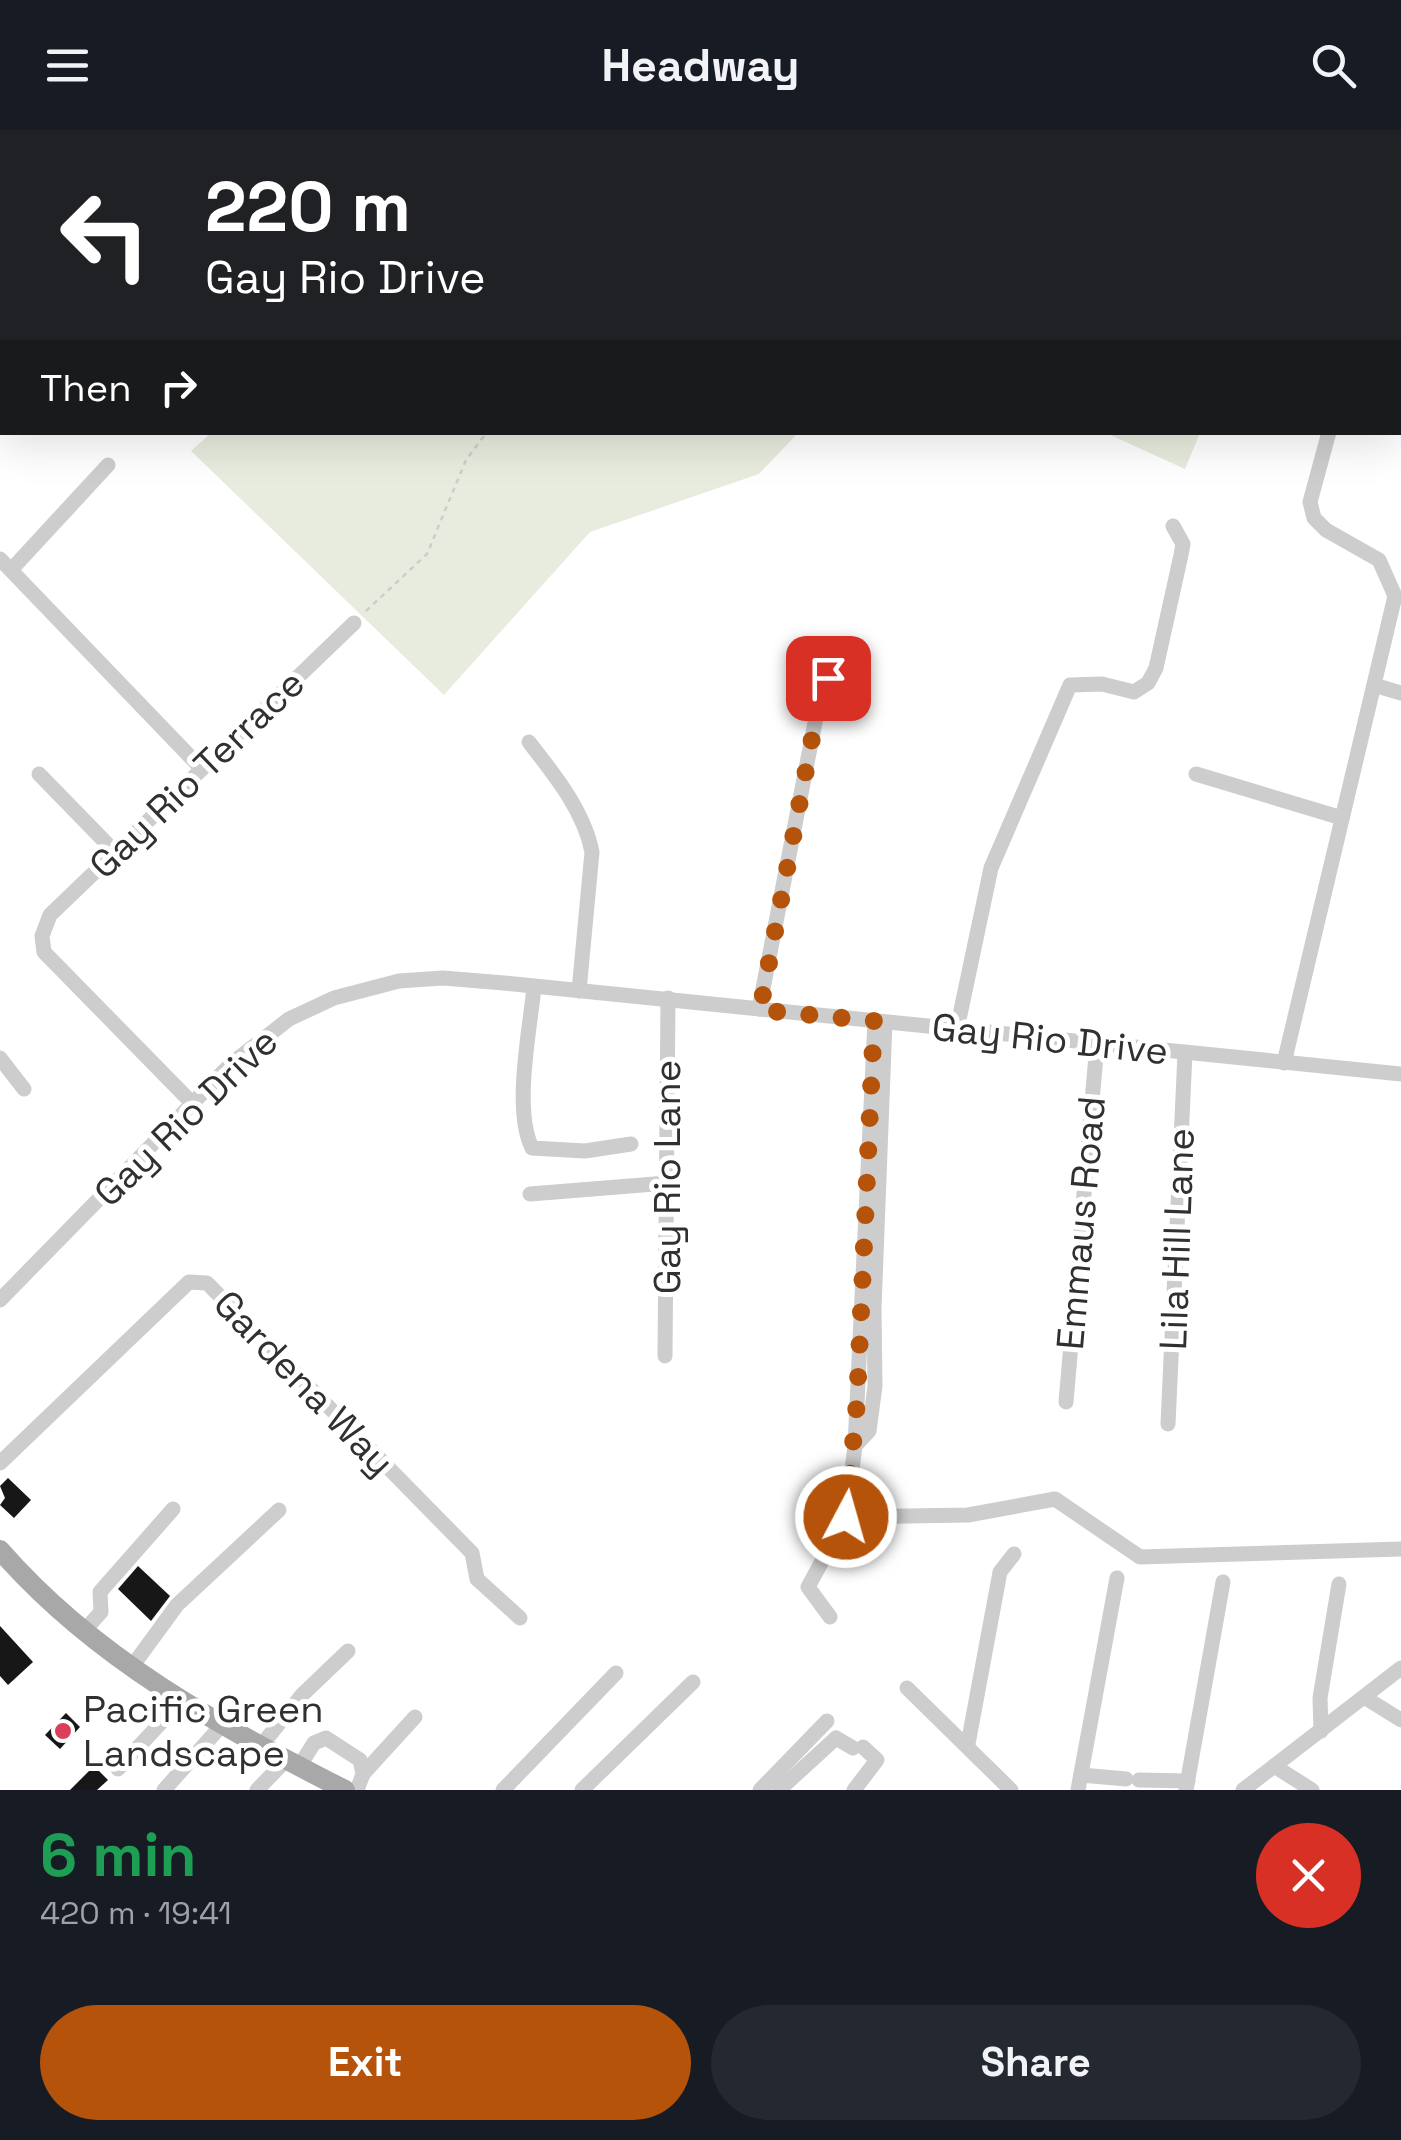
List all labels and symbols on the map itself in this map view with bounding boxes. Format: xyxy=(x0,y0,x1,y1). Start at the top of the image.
pin xyxy=(786,636,871,721)
street label: Gay Rio Terrace xyxy=(79,659,315,889)
street label: Gay Rio Drive xyxy=(930,1003,1170,1075)
street label: Gay Rio Drive xyxy=(84,1017,288,1217)
street label: Gay Rio Lane xyxy=(643,1060,691,1294)
street label: Emmaus Road xyxy=(1046,1094,1116,1352)
street label: Lila Hill Lane xyxy=(1149,1127,1205,1351)
street label: Gardena Way xyxy=(203,1280,405,1486)
position arrow xyxy=(794,1465,898,1569)
place label: Pacific Green Landscape xyxy=(83,1685,323,1777)
marker: Pacific Green Landscape xyxy=(52,1720,74,1742)

